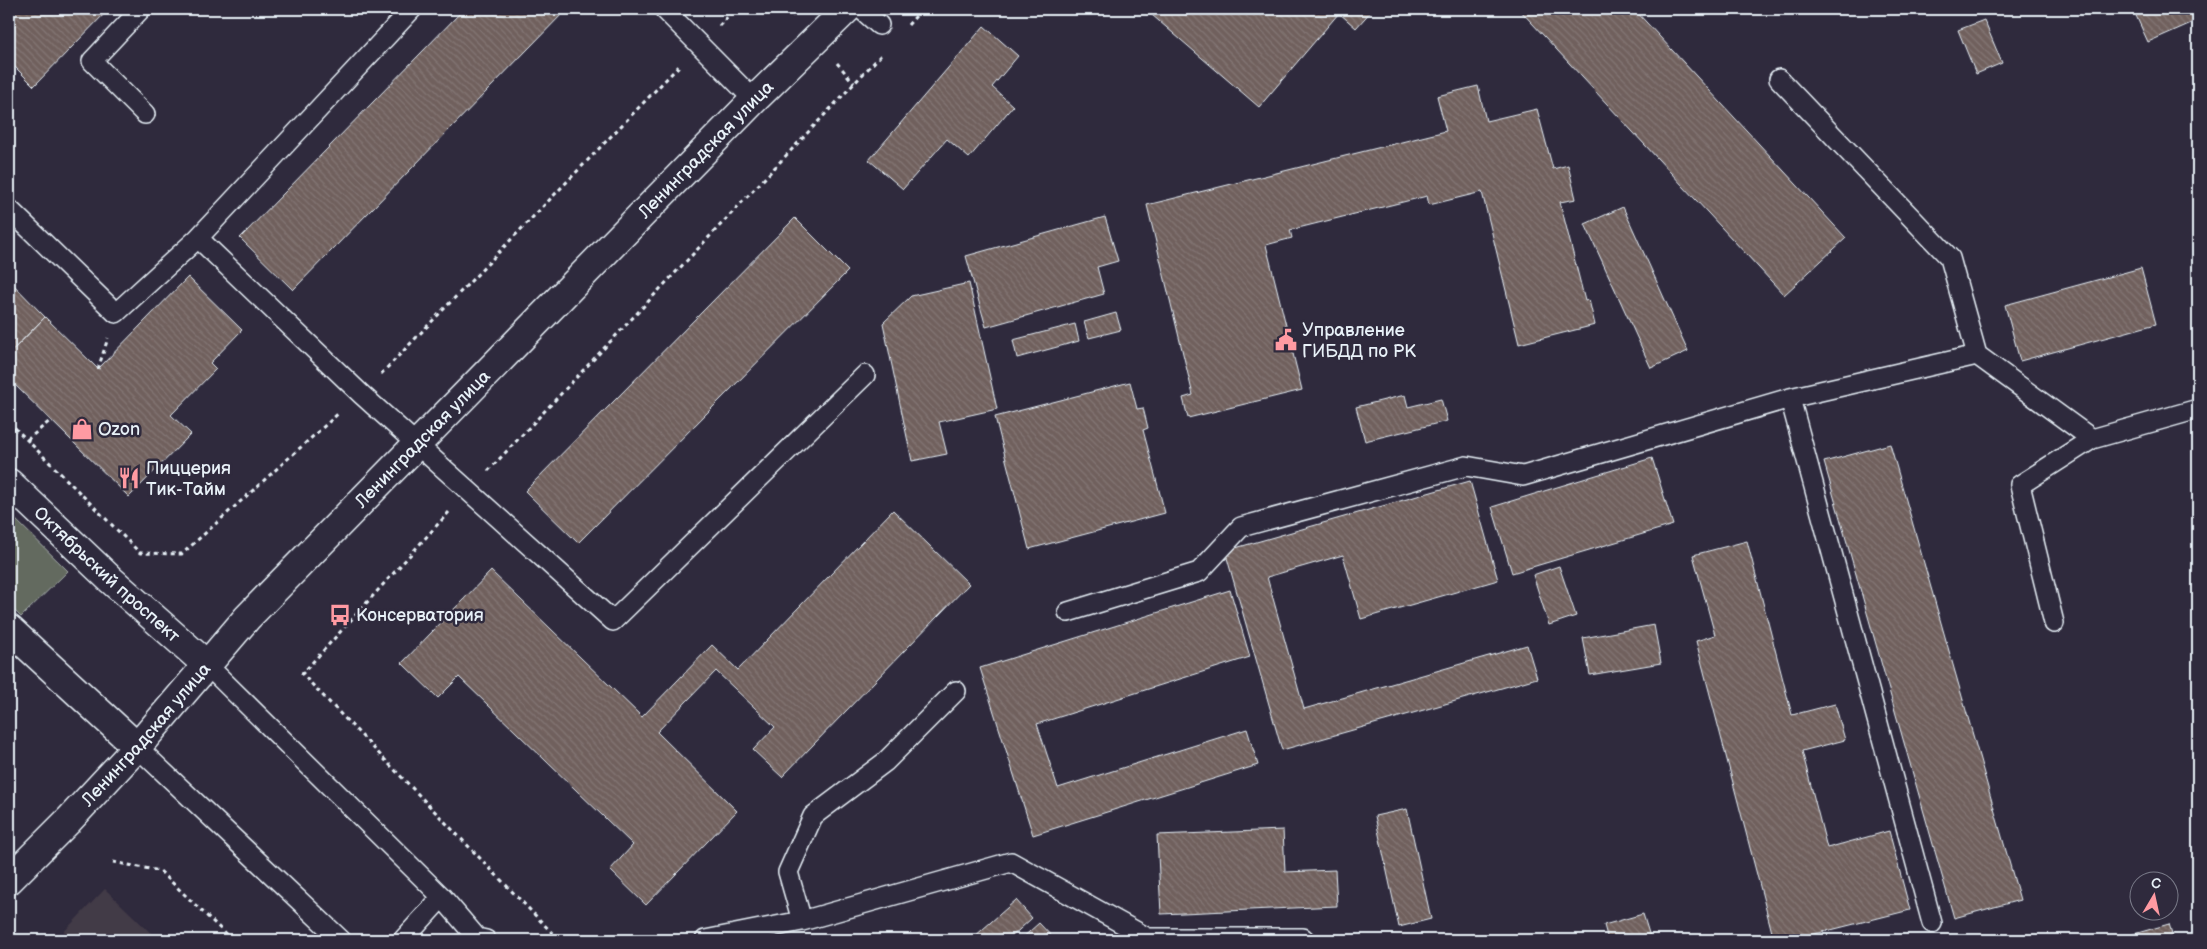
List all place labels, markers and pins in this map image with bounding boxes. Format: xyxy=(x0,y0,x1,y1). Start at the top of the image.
place label: Управление ГИБДД по РК xyxy=(1302,320,1416,362)
public building icon: Управление ГИБДД по РК xyxy=(1273,327,1299,353)
shop icon: Ozon xyxy=(69,416,95,442)
place label: Ozon xyxy=(98,419,140,440)
place label: Пиццерия Тик-Тайм xyxy=(146,458,231,500)
restaurant icon: Пиццерия Тик-Тайм xyxy=(116,465,142,491)
bus stop icon: Консерватория xyxy=(327,602,353,628)
place label: Консерватория xyxy=(356,605,484,626)

